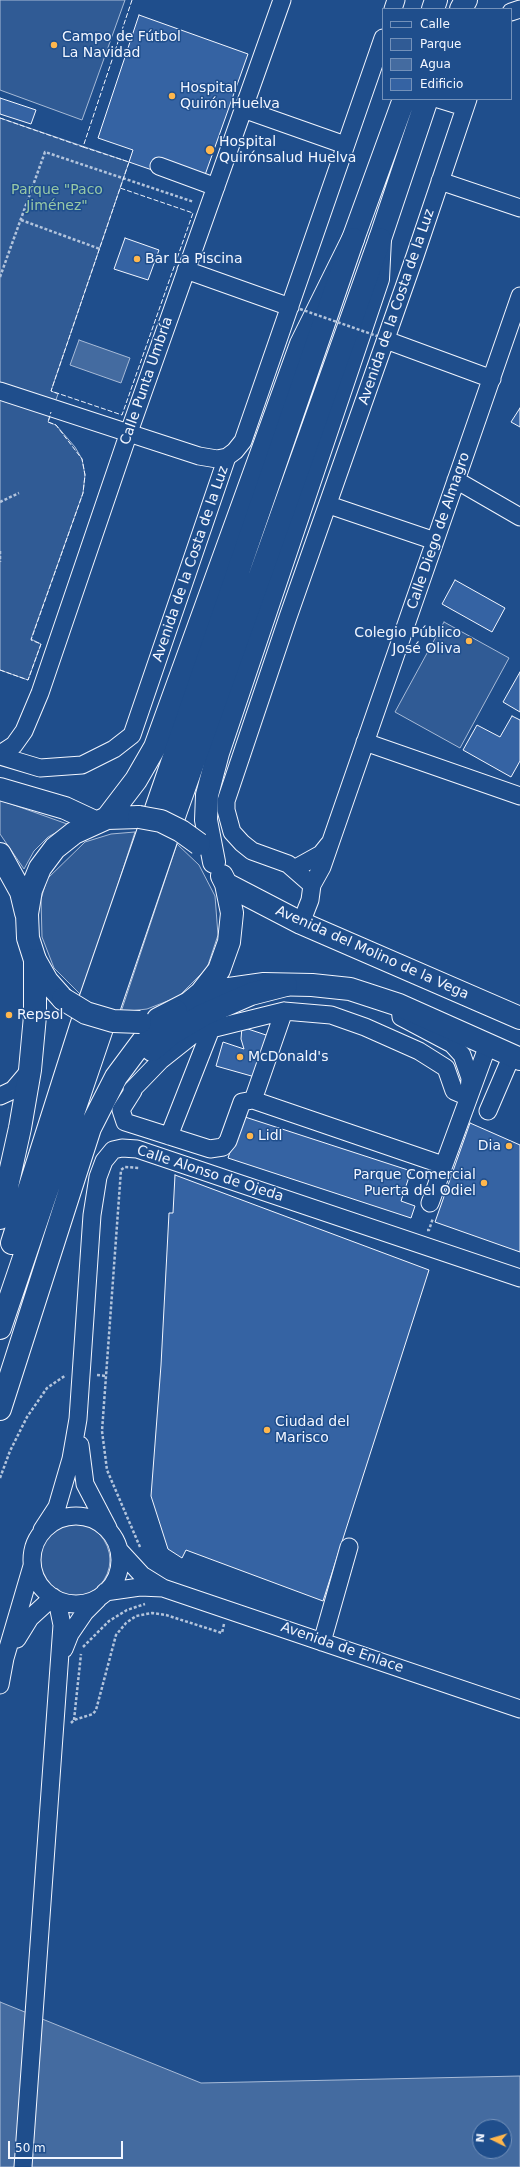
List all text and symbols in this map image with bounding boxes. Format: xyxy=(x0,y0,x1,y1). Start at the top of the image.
legend xyxy=(382,8,512,100)
text: Calle xyxy=(420,17,450,31)
place label: Campo de Fútbol La Navidad xyxy=(62,29,181,62)
text: Parque xyxy=(420,37,461,51)
marker: Campo de Fútbol La Navidad xyxy=(49,40,59,50)
text: Agua xyxy=(420,57,451,71)
text: Edificio xyxy=(420,77,463,91)
place label: Hospital Quirón Huelva xyxy=(180,80,280,112)
marker: Hospital Quirón Huelva xyxy=(167,91,177,101)
place label: Hospital Quirónsalud Huelva xyxy=(219,134,356,166)
marker: Hospital Quirónsalud Huelva xyxy=(204,144,216,156)
park label: Parque "Paco Jiménez" xyxy=(11,182,103,214)
street label: Avenida de la Costa de la Luz xyxy=(356,207,438,407)
place label: Bar La Piscina xyxy=(145,251,243,267)
marker: Bar La Piscina xyxy=(132,254,142,264)
street label: Calle Punta Umbría xyxy=(117,315,177,447)
street label: Calle Diego de Almagro xyxy=(404,450,474,612)
street label: Avenida de la Costa de la Luz xyxy=(150,464,232,664)
place label: Colegio Público José Oliva xyxy=(354,625,461,658)
marker: Colegio Público José Oliva xyxy=(464,636,474,646)
street label: Avenida del Molino de la Vega xyxy=(273,903,471,1003)
place label: Repsol xyxy=(17,1007,63,1023)
marker: Repsol xyxy=(4,1010,14,1020)
place label: McDonald's xyxy=(248,1049,328,1065)
marker: McDonald's xyxy=(235,1052,245,1062)
place label: Lidl xyxy=(258,1128,282,1144)
marker: Lidl xyxy=(245,1131,255,1141)
place label: Dia xyxy=(478,1138,501,1154)
marker: Dia xyxy=(504,1141,514,1151)
street label: Calle Alonso de Ojeda xyxy=(134,1142,286,1206)
place label: Parque Comercial Puerta del Odiel xyxy=(353,1167,476,1200)
marker: Parque Comercial Puerta del Odiel xyxy=(479,1178,489,1188)
place label: Ciudad del Marisco xyxy=(275,1414,350,1446)
marker: Ciudad del Marisco xyxy=(262,1425,272,1435)
street label: Avenida de Enlace xyxy=(278,1619,406,1677)
north arrow xyxy=(472,2119,512,2159)
scale bar xyxy=(10,2133,125,2159)
text: N xyxy=(474,2133,487,2143)
text: 50 m xyxy=(15,2141,46,2155)

